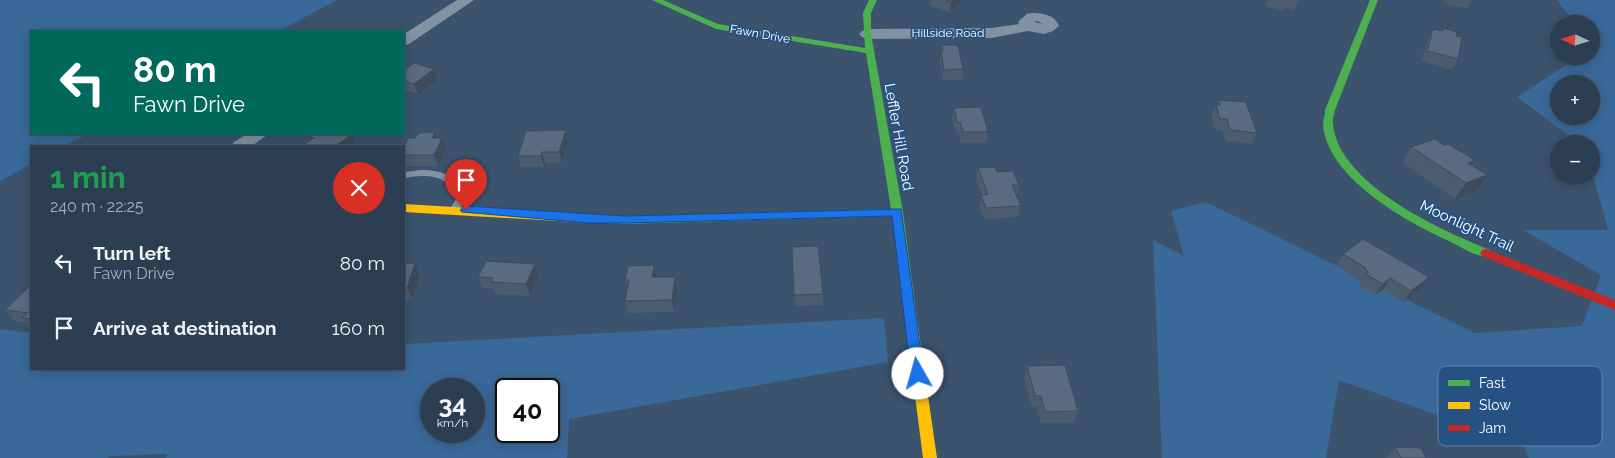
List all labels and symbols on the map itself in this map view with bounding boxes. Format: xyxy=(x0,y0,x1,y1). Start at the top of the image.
north arrow xyxy=(1550,15,1600,65)
street label: Fawn Drive xyxy=(729,22,791,46)
street label: Hillside Road xyxy=(912,26,984,40)
street label: Leffler Hill Road xyxy=(881,82,917,192)
pin xyxy=(445,159,487,210)
street label: Moonlight Trail xyxy=(1417,196,1518,256)
position arrow xyxy=(891,347,943,399)
legend xyxy=(1438,366,1602,446)
text: Fast xyxy=(1479,375,1506,391)
speed limit sign: 40 xyxy=(495,378,560,443)
text: Slow xyxy=(1479,397,1511,413)
text: Jam xyxy=(1479,420,1506,436)

